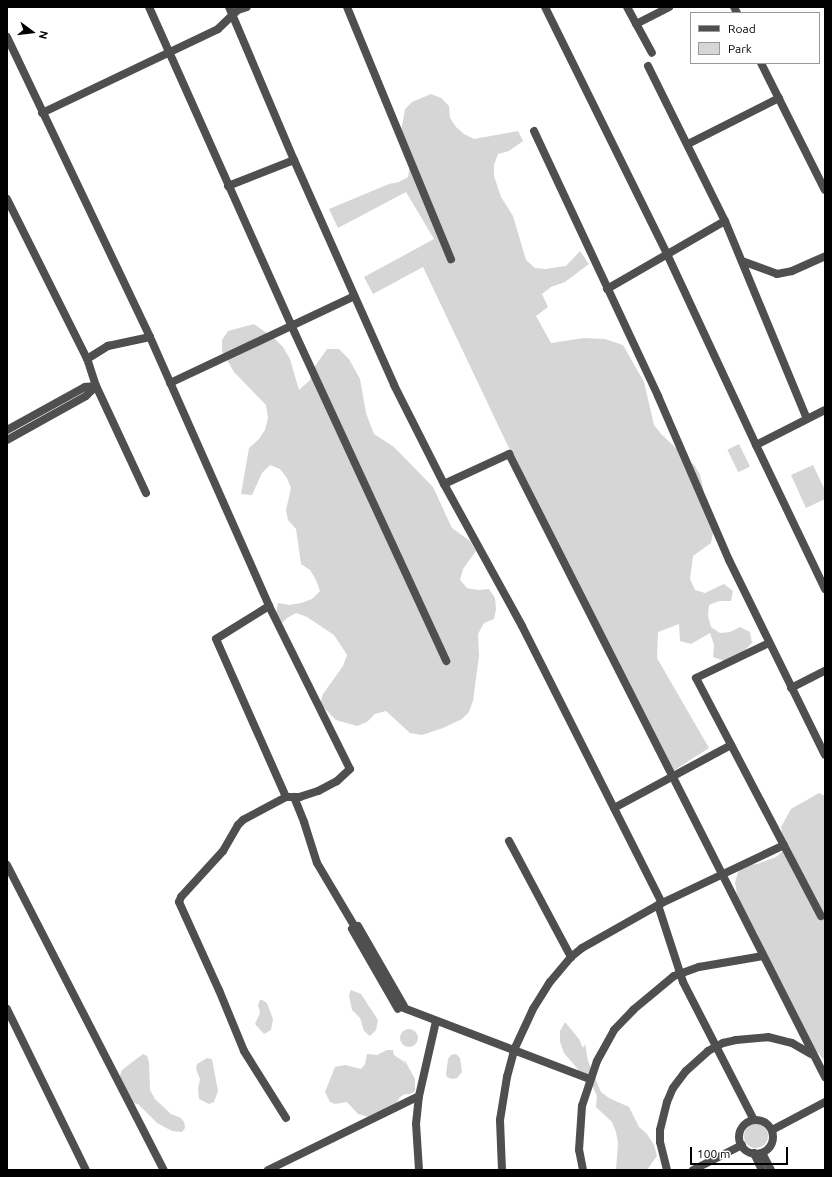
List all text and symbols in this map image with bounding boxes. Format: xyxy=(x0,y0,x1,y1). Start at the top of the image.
north arrow xyxy=(12,12,52,52)
legend xyxy=(690,12,820,64)
text: Road xyxy=(728,22,756,35)
text: N xyxy=(37,30,50,41)
text: Park xyxy=(728,42,752,55)
scale bar xyxy=(692,1139,790,1165)
text: 100 m xyxy=(697,1147,730,1160)

